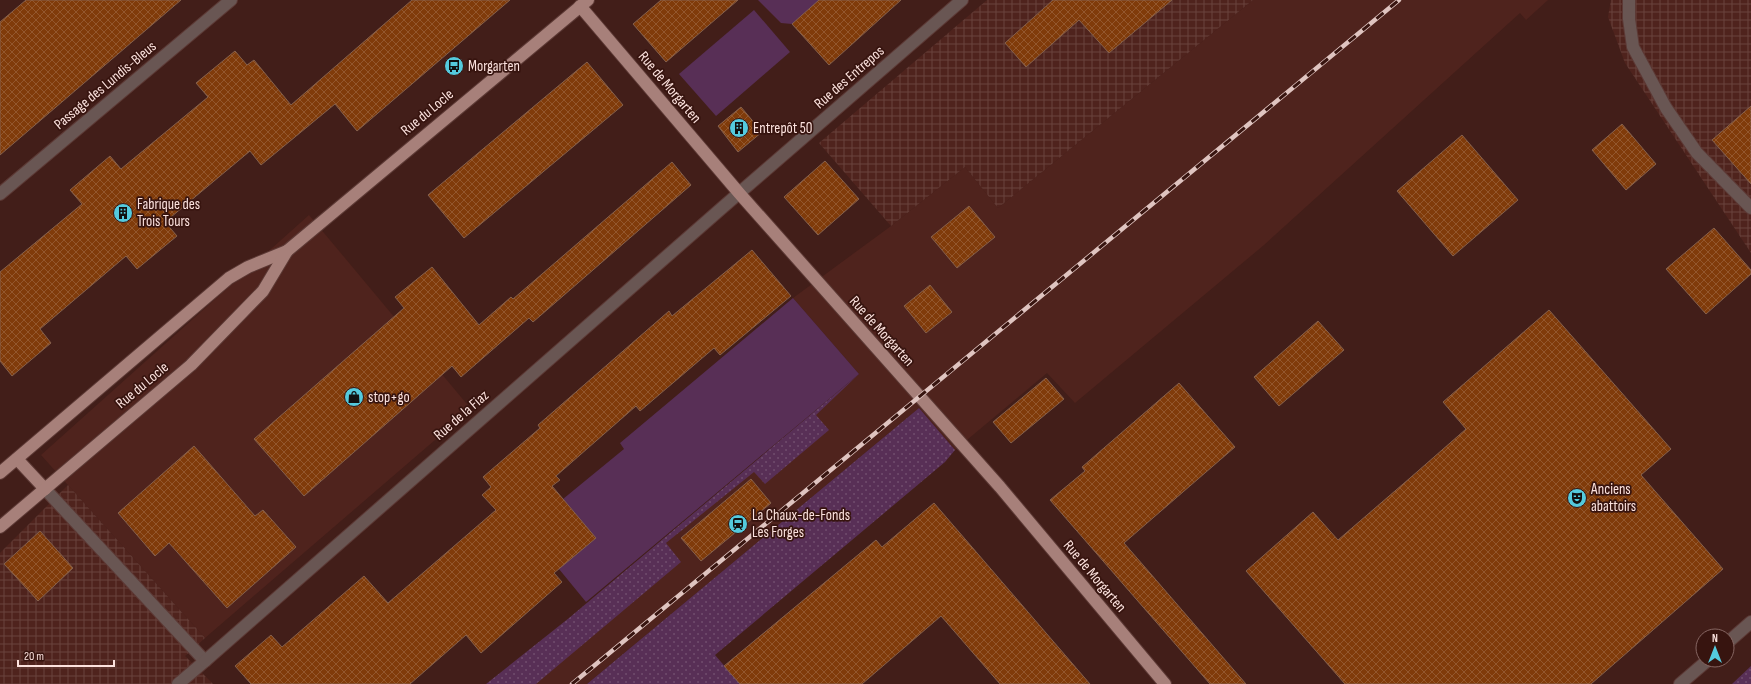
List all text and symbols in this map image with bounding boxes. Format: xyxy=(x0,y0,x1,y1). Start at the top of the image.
street label: Passage des Lundis-Bleus xyxy=(50,37,160,134)
street label: Rue des Entrepos xyxy=(810,42,888,113)
street label: Rue de Morgarten xyxy=(634,47,705,127)
bus stop icon: Morgarten xyxy=(443,55,465,77)
place label: Morgarten xyxy=(468,57,520,76)
street label: Rue du Locle xyxy=(397,85,458,140)
building icon: Entrepôt 50 xyxy=(728,117,750,139)
place label: Entrepôt 50 xyxy=(753,119,812,138)
place label: Fabrique des Trois Tours xyxy=(137,195,200,231)
building icon: Fabrique des Trois Tours xyxy=(112,202,134,224)
street label: Rue de Morgarten xyxy=(845,292,918,370)
street label: Rue du Locle xyxy=(112,358,173,413)
shop icon: stop+go xyxy=(343,386,365,408)
street label: Rue de la Fiaz xyxy=(430,386,493,445)
place label: stop+go xyxy=(368,388,410,407)
place label: Anciens abattoirs xyxy=(1590,480,1636,516)
theatre icon: Anciens abattoirs xyxy=(1566,487,1588,509)
place label: La Chaux-de-Fonds Les Forges xyxy=(752,506,850,542)
station icon: La Chaux-de-Fonds Les Forges xyxy=(727,513,749,535)
street label: Rue de Morgarten xyxy=(1059,536,1130,616)
north arrow xyxy=(1695,628,1735,668)
text: N xyxy=(1712,632,1718,645)
scale bar xyxy=(18,642,114,668)
text: 20 m xyxy=(24,649,44,664)

